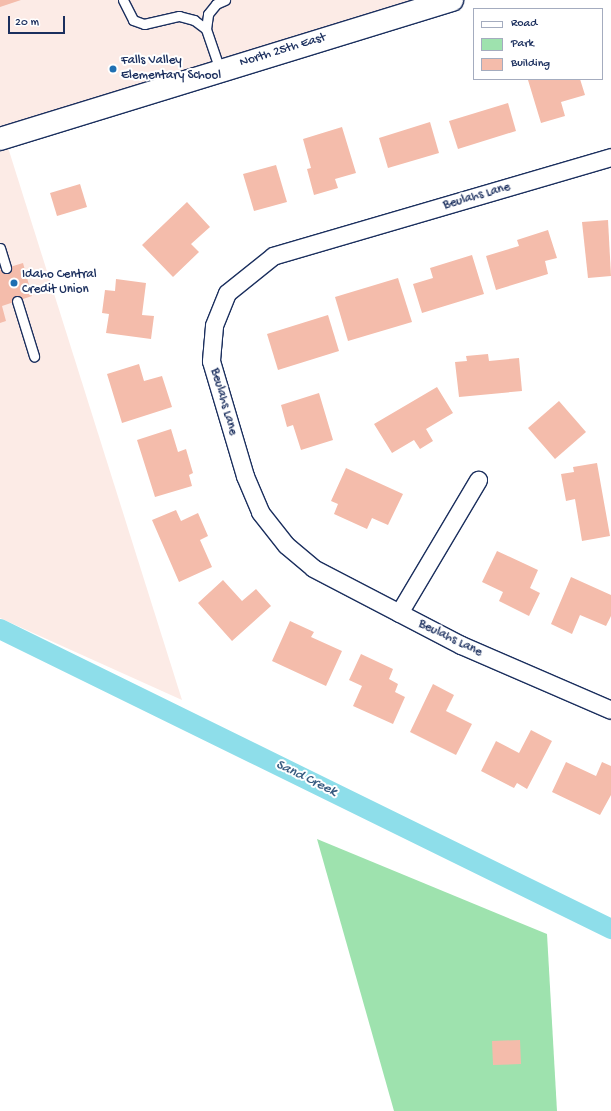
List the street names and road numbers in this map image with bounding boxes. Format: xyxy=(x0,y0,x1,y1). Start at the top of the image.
street label: North 25th East xyxy=(238,31,328,71)
street label: Beulahs Lane xyxy=(442,180,512,214)
street label: Beulahs Lane xyxy=(206,367,240,437)
street label: Beulahs Lane xyxy=(415,617,485,661)

